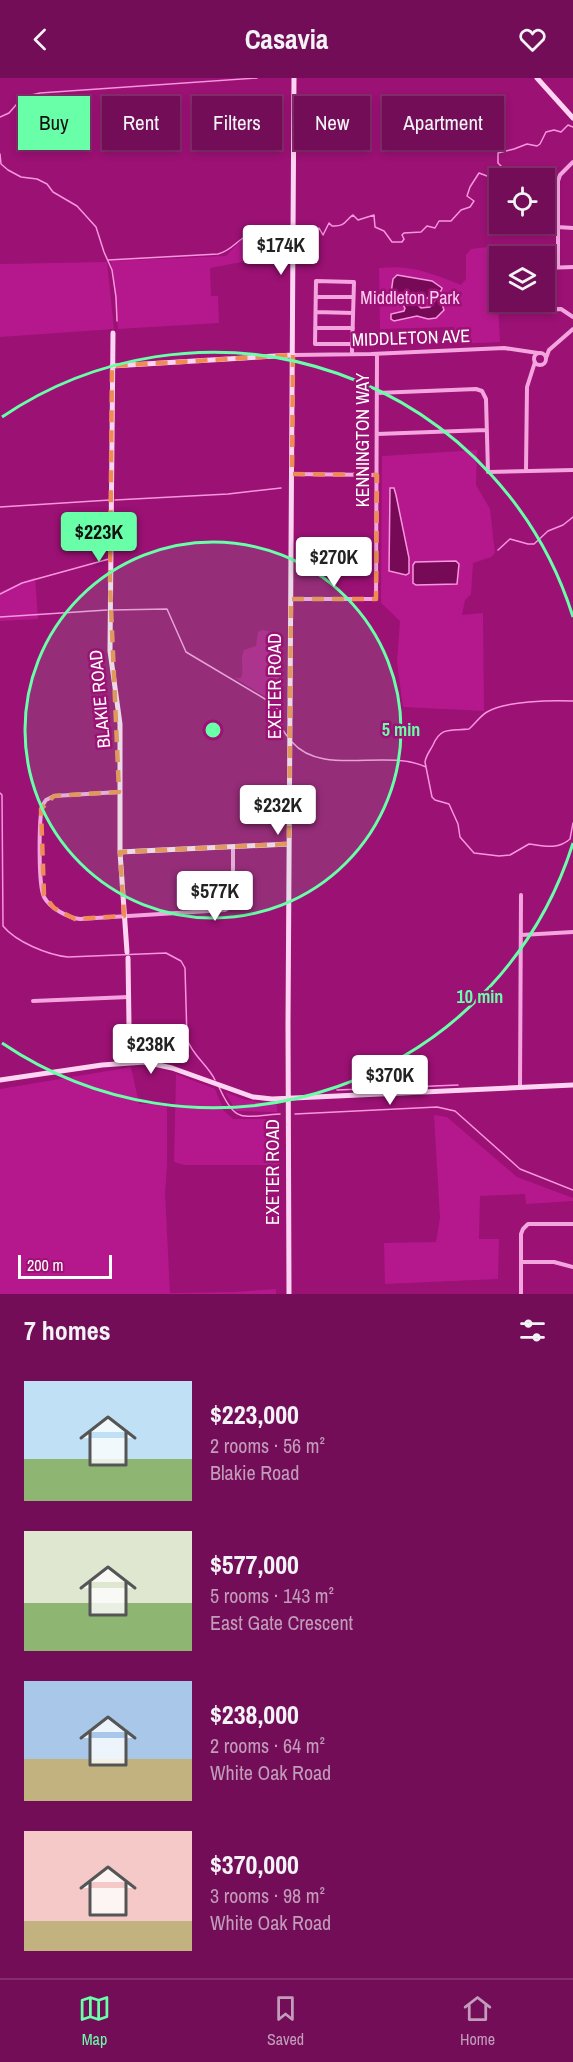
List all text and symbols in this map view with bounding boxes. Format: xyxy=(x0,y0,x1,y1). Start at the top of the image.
text: Casavia xyxy=(245,21,328,57)
icon: back xyxy=(24,23,57,56)
icon: heart xyxy=(516,23,549,56)
chip: Buy xyxy=(18,96,90,150)
chip: Rent xyxy=(102,96,180,150)
chip: Filters xyxy=(192,96,282,150)
chip: New xyxy=(294,96,370,150)
chip: Apartment xyxy=(382,96,504,150)
map controls xyxy=(489,168,555,312)
button: locate xyxy=(489,168,555,234)
pin: $174K xyxy=(239,225,323,276)
text: $174K xyxy=(257,231,305,258)
button: layers xyxy=(489,246,555,312)
park label: Middleton Park xyxy=(360,285,460,310)
street label: MIDDLETON AVE xyxy=(351,323,471,352)
street label: KENNINGTON WAY xyxy=(350,373,375,507)
pin: $223K xyxy=(57,512,141,563)
text: $223K xyxy=(75,518,123,545)
pin: $270K xyxy=(292,537,376,588)
text: $270K xyxy=(310,543,358,570)
street label: EXETER ROAD xyxy=(262,633,287,739)
street label: BLAKIE ROAD xyxy=(83,649,116,749)
text: 5 min xyxy=(382,717,420,742)
centre of rings xyxy=(203,720,223,740)
pin: $232K xyxy=(236,785,320,836)
text: $232K xyxy=(254,791,302,818)
pin: $577K xyxy=(173,871,257,922)
text: $577K xyxy=(191,877,239,904)
text: 10 min xyxy=(457,984,503,1009)
pin: $238K xyxy=(109,1024,193,1075)
text: $238K xyxy=(127,1030,175,1057)
pin: $370K xyxy=(348,1055,432,1106)
text: $370K xyxy=(366,1061,414,1088)
street label: EXETER ROAD xyxy=(260,1119,285,1225)
scale bar xyxy=(18,1252,112,1280)
text: 200 m xyxy=(27,1254,63,1276)
text: 7 homes xyxy=(24,1313,111,1348)
icon: filters xyxy=(516,1314,549,1347)
text: $223,000 xyxy=(210,1397,299,1432)
icon: home xyxy=(72,1405,144,1477)
text: 2 rooms · 56 m² xyxy=(210,1432,325,1459)
text: Blakie Road xyxy=(210,1459,299,1486)
text: $577,000 xyxy=(210,1547,299,1582)
icon: home xyxy=(72,1555,144,1627)
text: 5 rooms · 143 m² xyxy=(210,1582,334,1609)
text: East Gate Crescent xyxy=(210,1609,353,1636)
text: $238,000 xyxy=(210,1697,299,1732)
icon: home xyxy=(72,1705,144,1777)
text: 2 rooms · 64 m² xyxy=(210,1732,325,1759)
text: White Oak Road xyxy=(210,1759,331,1786)
text: $370,000 xyxy=(210,1847,299,1882)
icon: home xyxy=(72,1855,144,1927)
text: 3 rooms · 98 m² xyxy=(210,1882,325,1909)
text: White Oak Road xyxy=(210,1909,331,1936)
tab: Map xyxy=(78,1992,111,2050)
tab: Saved xyxy=(267,1992,304,2050)
tab: Home xyxy=(460,1992,495,2050)

